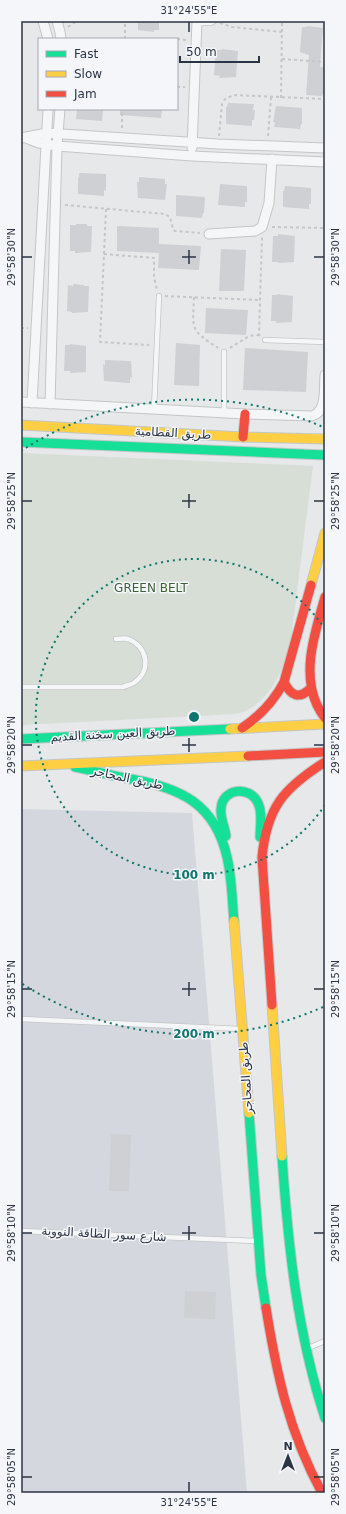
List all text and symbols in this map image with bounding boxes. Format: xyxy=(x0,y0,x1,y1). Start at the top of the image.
text: 31°24'55"E xyxy=(161,5,217,16)
legend xyxy=(38,38,178,110)
scale bar xyxy=(180,38,259,64)
text: 50 m xyxy=(186,45,217,59)
text: Fast xyxy=(74,47,98,61)
text: Slow xyxy=(74,67,102,81)
text: Jam xyxy=(73,87,97,101)
text: 29°58'30"N xyxy=(6,228,17,286)
text: 29°58'30"N xyxy=(330,228,341,286)
street label: طريق القطامية xyxy=(134,424,212,443)
text: 29°58'25"N xyxy=(6,472,17,530)
text: 29°58'25"N xyxy=(330,472,341,530)
park label: GREEN BELT xyxy=(114,581,189,595)
centre of rings xyxy=(187,710,201,724)
text: 29°58'20"N xyxy=(6,716,17,774)
text: 29°58'20"N xyxy=(330,716,341,774)
street label: طريق العين سخنة القديم xyxy=(50,724,176,745)
street label: طريق المحاجر xyxy=(89,763,164,793)
text: 100 m xyxy=(173,868,215,882)
text: 29°58'15"N xyxy=(6,960,17,1018)
text: 29°58'15"N xyxy=(330,960,341,1018)
text: 200 m xyxy=(173,1027,215,1041)
street label: طريق المحاجر xyxy=(236,1041,257,1116)
text: 29°58'10"N xyxy=(6,1204,17,1262)
text: 29°58'10"N xyxy=(330,1204,341,1262)
street label: شارع سور الطاقة النووية xyxy=(41,1224,167,1245)
north arrow xyxy=(268,1436,308,1476)
text: N xyxy=(283,1440,293,1453)
text: 29°58'05"N xyxy=(6,1448,17,1506)
text: 29°58'05"N xyxy=(330,1448,341,1506)
text: 31°24'55"E xyxy=(161,1497,217,1508)

